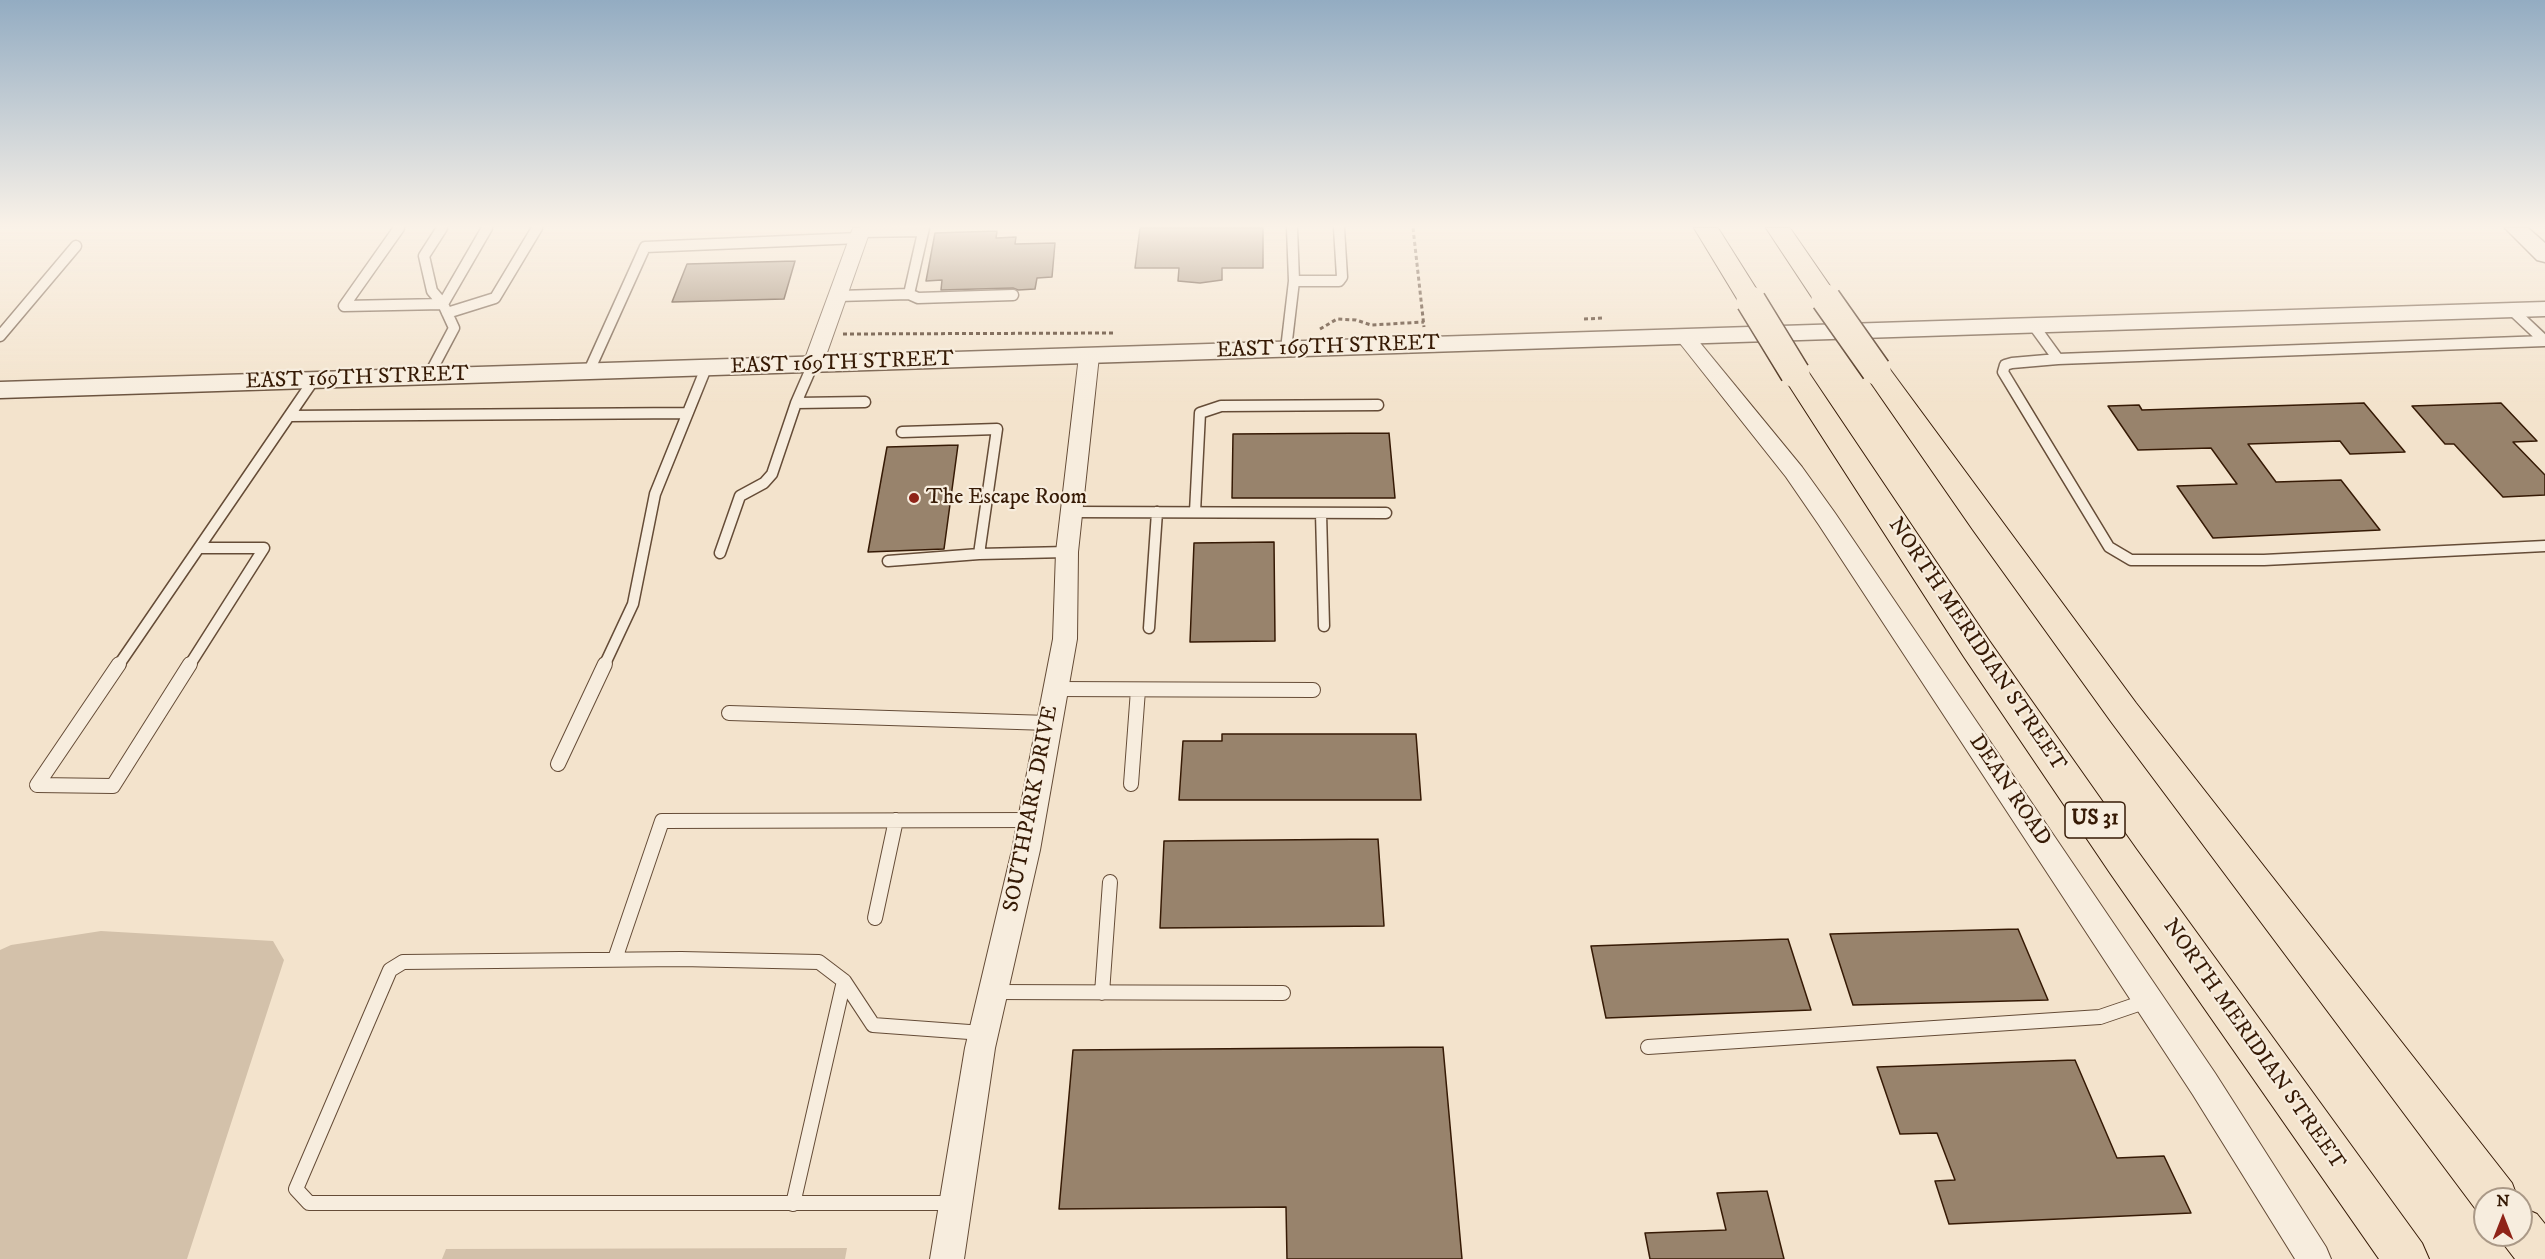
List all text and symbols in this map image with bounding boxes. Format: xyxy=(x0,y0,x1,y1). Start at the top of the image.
street label: EAST 169TH STREET xyxy=(1216,331,1440,365)
street label: EAST 169TH STREET xyxy=(730,347,954,381)
street label: EAST 169TH STREET xyxy=(245,362,469,396)
place label: The Escape Room xyxy=(926,485,1087,511)
marker: The Escape Room xyxy=(907,491,921,505)
street label: NORTH MERIDIAN STREET xyxy=(1881,513,2071,777)
street label: SOUTHPARK DRIVE xyxy=(999,704,1065,914)
street label: DEAN ROAD xyxy=(1962,730,2056,852)
road number: US 31 xyxy=(2065,802,2125,838)
street label: NORTH MERIDIAN STREET xyxy=(2156,915,2350,1175)
north arrow xyxy=(2473,1187,2533,1247)
text: N xyxy=(2496,1191,2510,1211)

